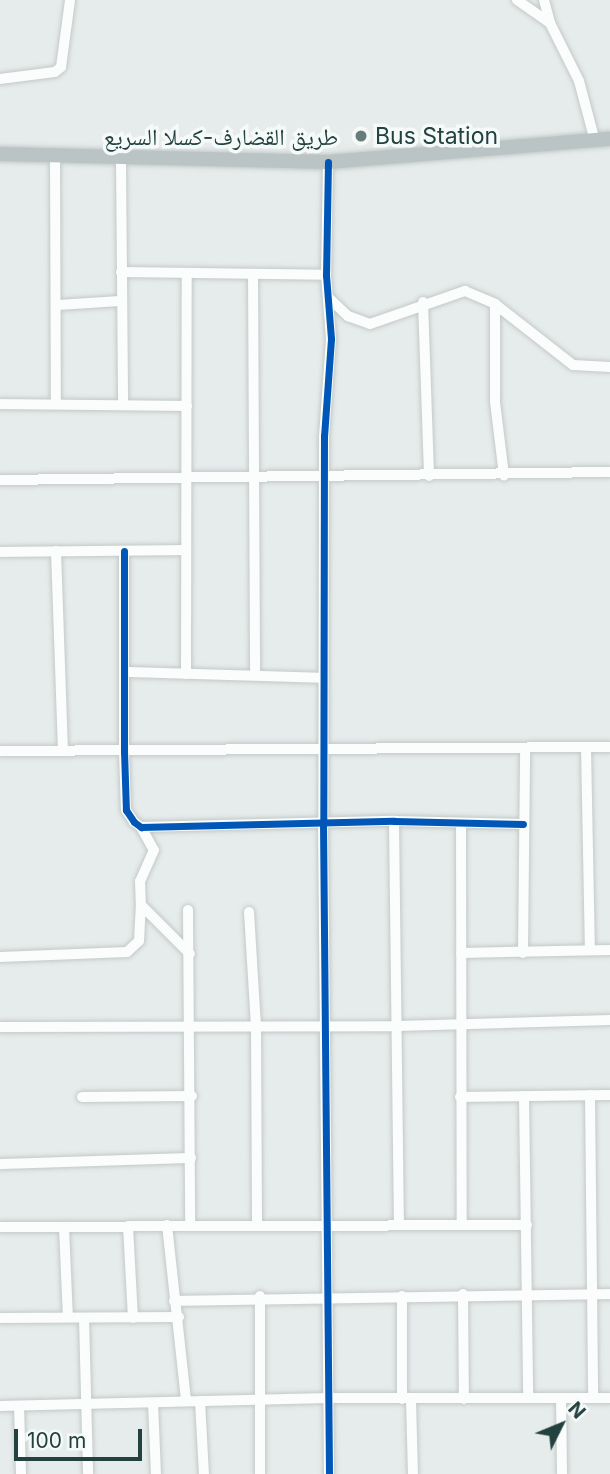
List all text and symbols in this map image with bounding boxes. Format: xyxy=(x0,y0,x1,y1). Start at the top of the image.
place label: Bus Station xyxy=(375,122,498,150)
street label: طريق القضارف-كسلا السريع xyxy=(104,123,338,151)
marker: Bus Station xyxy=(353,128,369,144)
north arrow xyxy=(526,1390,596,1460)
text: N xyxy=(563,1397,590,1423)
scale bar xyxy=(18,1414,145,1458)
text: 100 m xyxy=(27,1428,86,1453)

